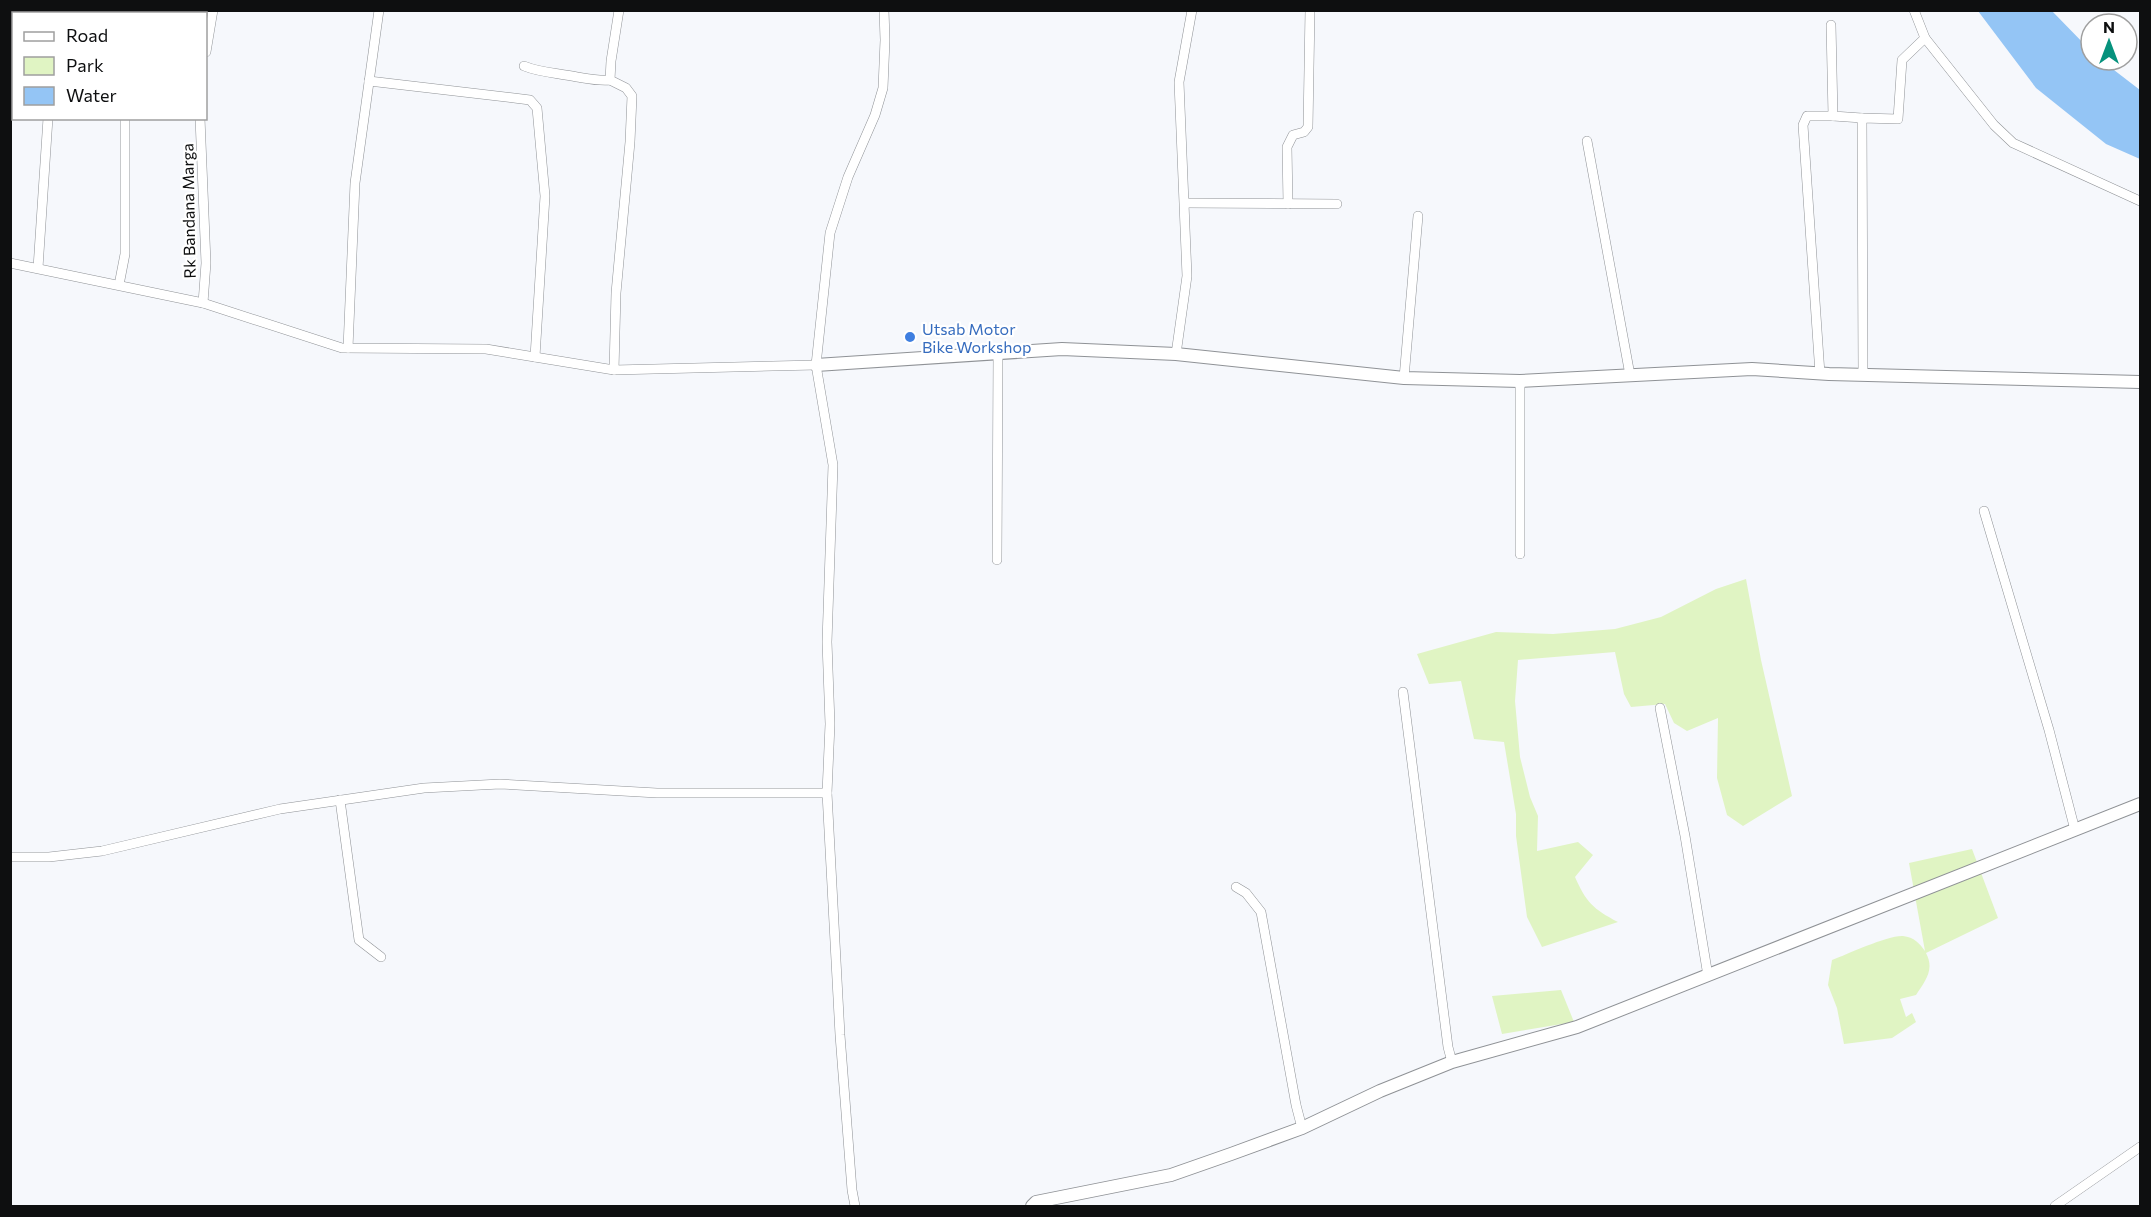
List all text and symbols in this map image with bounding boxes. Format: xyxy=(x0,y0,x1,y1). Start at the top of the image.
legend xyxy=(12,12,207,120)
north arrow xyxy=(2079,12,2139,72)
text: N xyxy=(2103,17,2115,36)
text: Road xyxy=(66,24,108,46)
text: Park xyxy=(66,54,104,76)
text: Water xyxy=(66,84,117,106)
street label: Rk Bandana Marga xyxy=(177,143,199,279)
place label: Utsab Motor Bike Workshop xyxy=(922,319,1032,356)
marker: Utsab Motor Bike Workshop xyxy=(903,330,917,344)

